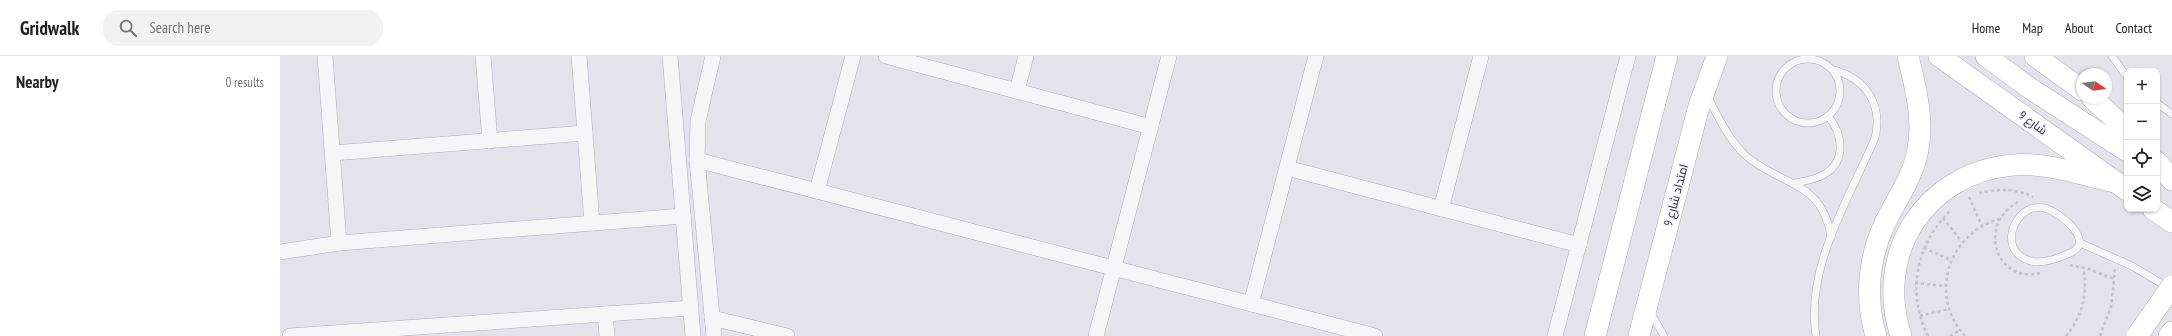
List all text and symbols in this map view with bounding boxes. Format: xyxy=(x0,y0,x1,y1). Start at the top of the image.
search box xyxy=(103,10,383,46)
text: Gridwalk xyxy=(20,16,79,40)
icon: search xyxy=(117,17,139,39)
text: Search here xyxy=(149,18,210,37)
text: Home xyxy=(1972,19,2000,37)
text: Map xyxy=(2022,19,2043,37)
text: About xyxy=(2065,19,2094,37)
text: Contact xyxy=(2116,19,2152,37)
north arrow xyxy=(2076,68,2112,104)
map controls xyxy=(2124,68,2160,212)
button: + xyxy=(2124,68,2160,104)
text: Nearby xyxy=(16,71,59,93)
text: 0 results xyxy=(225,74,264,91)
button: − xyxy=(2124,104,2160,140)
street label: شارع 9 xyxy=(2016,107,2050,139)
button: locate xyxy=(2124,140,2160,176)
street label: امتداد شارع 9 xyxy=(1660,162,1692,228)
button: layers xyxy=(2124,176,2160,212)

